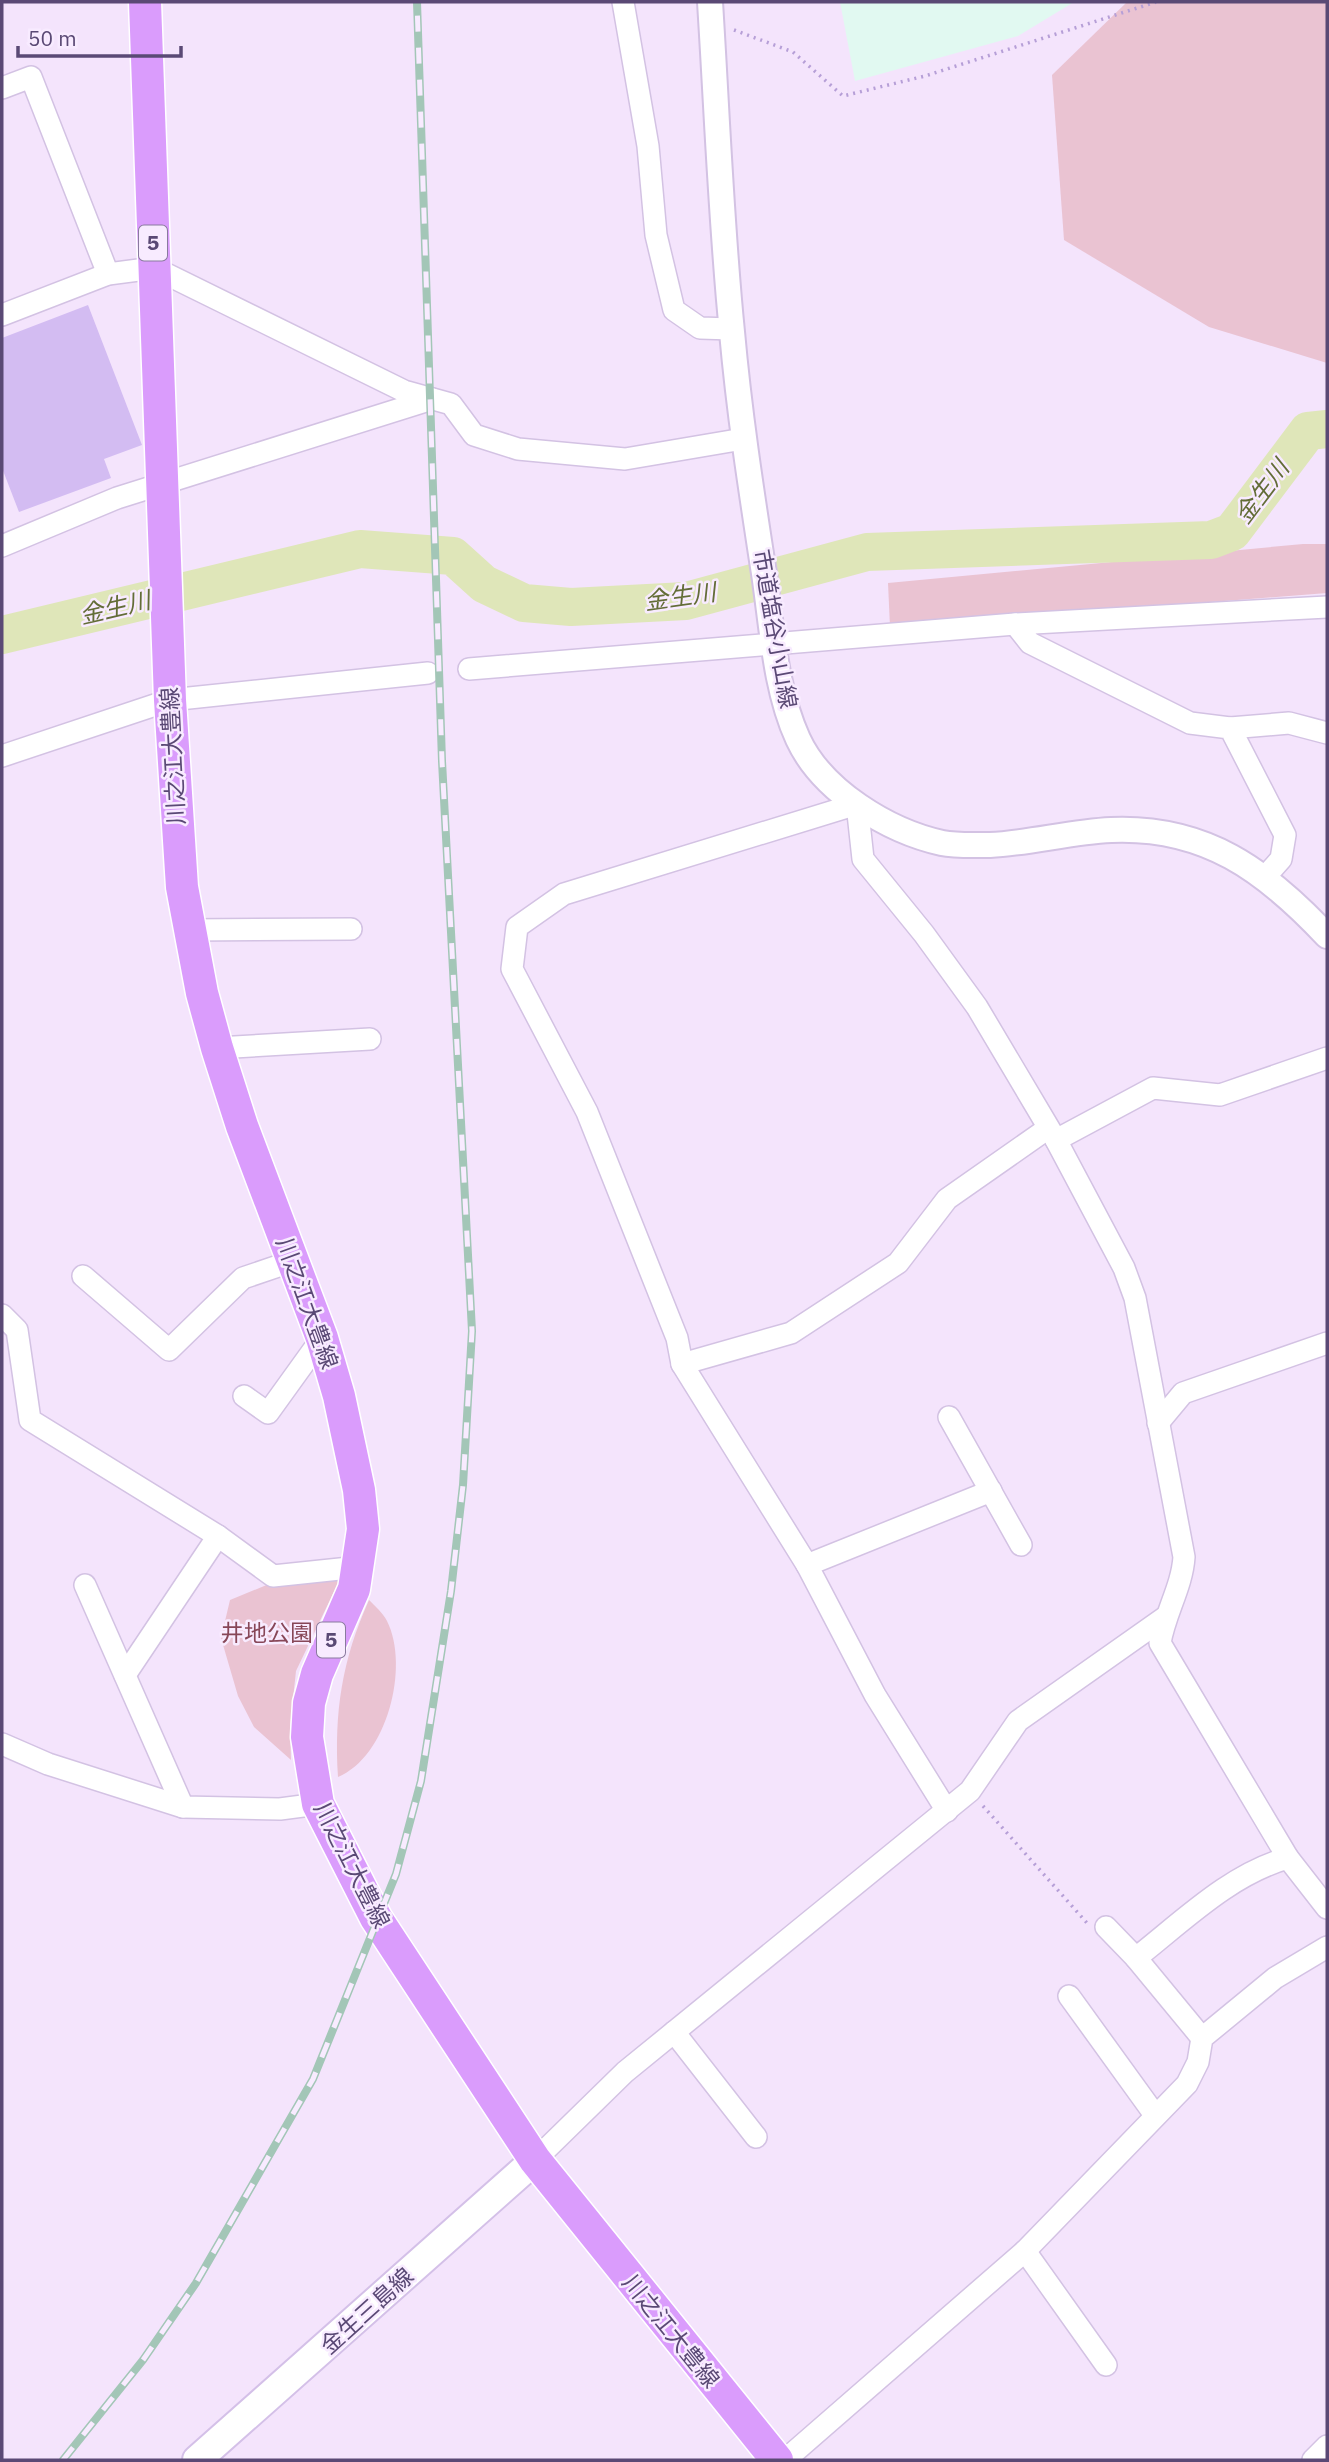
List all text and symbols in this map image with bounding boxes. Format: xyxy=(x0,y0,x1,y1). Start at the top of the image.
scale bar xyxy=(18,14,180,58)
text: 50 m xyxy=(28,24,77,52)
road number: 5 xyxy=(139,226,167,260)
water label: 金生川 xyxy=(1227,451,1297,530)
street label: 市道塩谷小山線 xyxy=(747,547,805,711)
water label: 金生川 xyxy=(642,575,721,617)
water label: 金生川 xyxy=(76,583,156,631)
street label: 川之江大豊線 xyxy=(153,686,191,826)
street label: 川之江大豊線 xyxy=(270,1233,346,1373)
park label: 井地公園 xyxy=(221,1617,313,1647)
road number: 5 xyxy=(317,1622,345,1658)
street label: 川之江大豊線 xyxy=(308,1796,398,1933)
street label: 金生三島線 xyxy=(314,2261,419,2360)
street label: 川之江大豊線 xyxy=(617,2267,727,2393)

